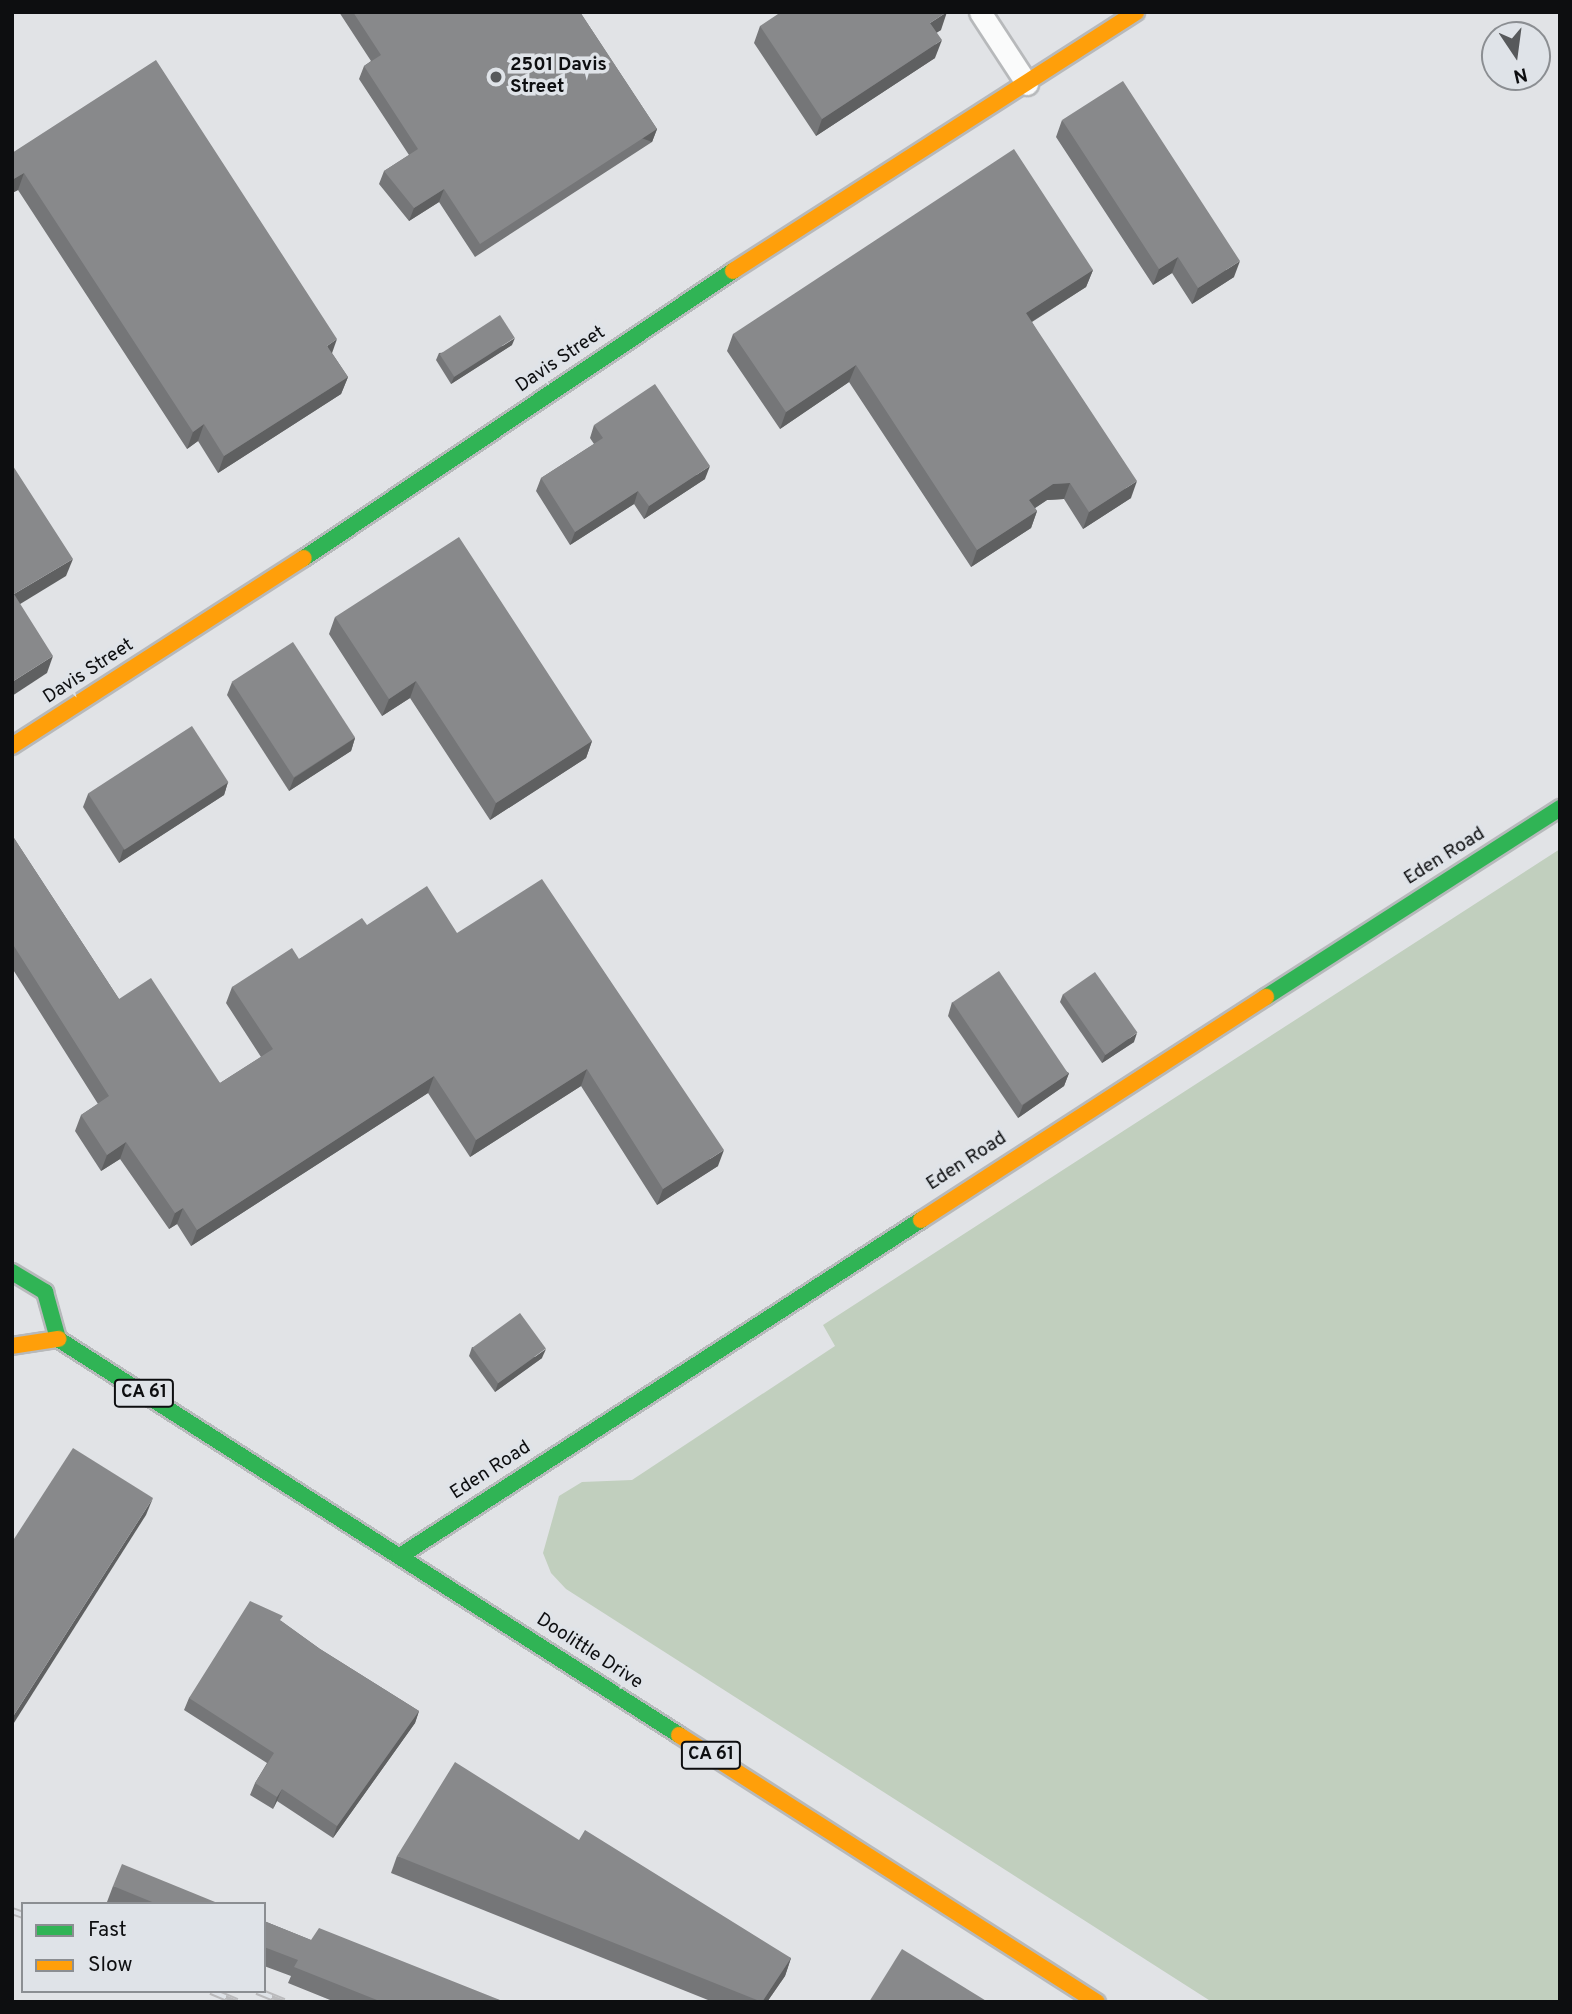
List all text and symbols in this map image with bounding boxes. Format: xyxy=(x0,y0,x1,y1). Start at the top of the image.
north arrow xyxy=(1481,21,1551,91)
place label: 2501 Davis Street xyxy=(510,55,607,99)
text: N xyxy=(1511,61,1530,88)
marker: 2501 Davis Street xyxy=(488,69,504,85)
street label: Davis Street xyxy=(512,322,610,398)
street label: Davis Street xyxy=(40,634,138,710)
street label: Eden Road xyxy=(1400,823,1490,891)
street label: Eden Road xyxy=(923,1128,1011,1196)
road number: CA 61 xyxy=(113,1378,176,1408)
street label: Eden Road xyxy=(447,1437,535,1505)
street label: Doolittle Drive xyxy=(531,1609,647,1695)
road number: CA 61 xyxy=(680,1740,742,1770)
legend xyxy=(21,1902,266,1993)
text: Fast xyxy=(88,1917,127,1944)
text: Slow xyxy=(88,1952,133,1979)

